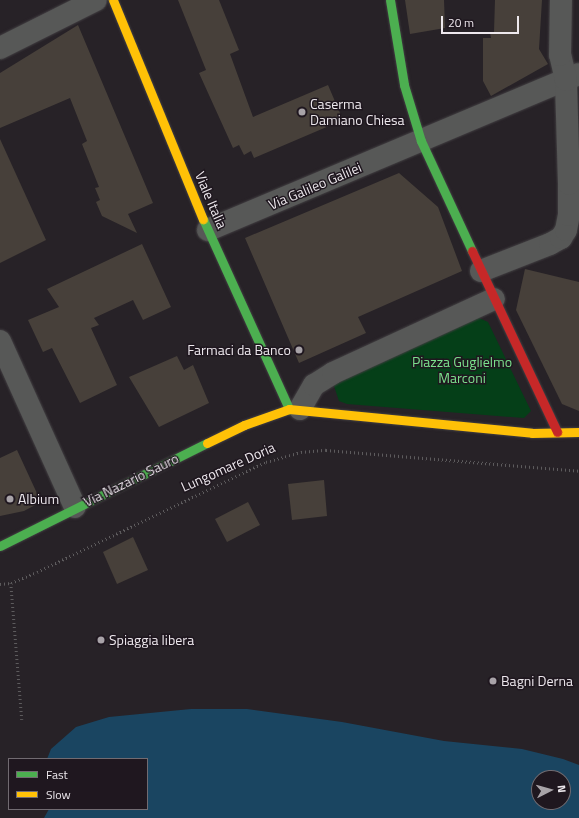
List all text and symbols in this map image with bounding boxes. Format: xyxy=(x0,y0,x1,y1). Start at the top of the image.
scale bar xyxy=(443,8,521,34)
text: 20 m xyxy=(448,13,474,32)
place label: Caserma Damiano Chiesa xyxy=(310,96,405,128)
marker: Caserma Damiano Chiesa xyxy=(297,107,307,117)
street label: Via Galileo Galilei xyxy=(266,159,364,213)
street label: Viale Italia xyxy=(191,169,231,231)
place label: Farmaci da Banco xyxy=(187,342,291,358)
marker: Farmaci da Banco xyxy=(294,345,304,355)
park label: Piazza Guglielmo Marconi xyxy=(412,354,512,386)
street label: Lungomare Doria xyxy=(178,439,278,495)
street label: Via Nazario Sauro xyxy=(81,450,181,510)
place label: Albium xyxy=(18,491,59,507)
marker: Albium xyxy=(5,494,15,504)
place label: Spiaggia libera xyxy=(109,632,194,648)
marker: Spiaggia libera xyxy=(96,635,106,645)
place label: Bagni Derna xyxy=(501,673,573,689)
marker: Bagni Derna xyxy=(488,676,498,686)
legend xyxy=(8,758,148,810)
text: Fast xyxy=(46,765,68,784)
north arrow xyxy=(531,770,571,810)
text: N xyxy=(554,784,570,793)
text: Slow xyxy=(46,785,71,804)

